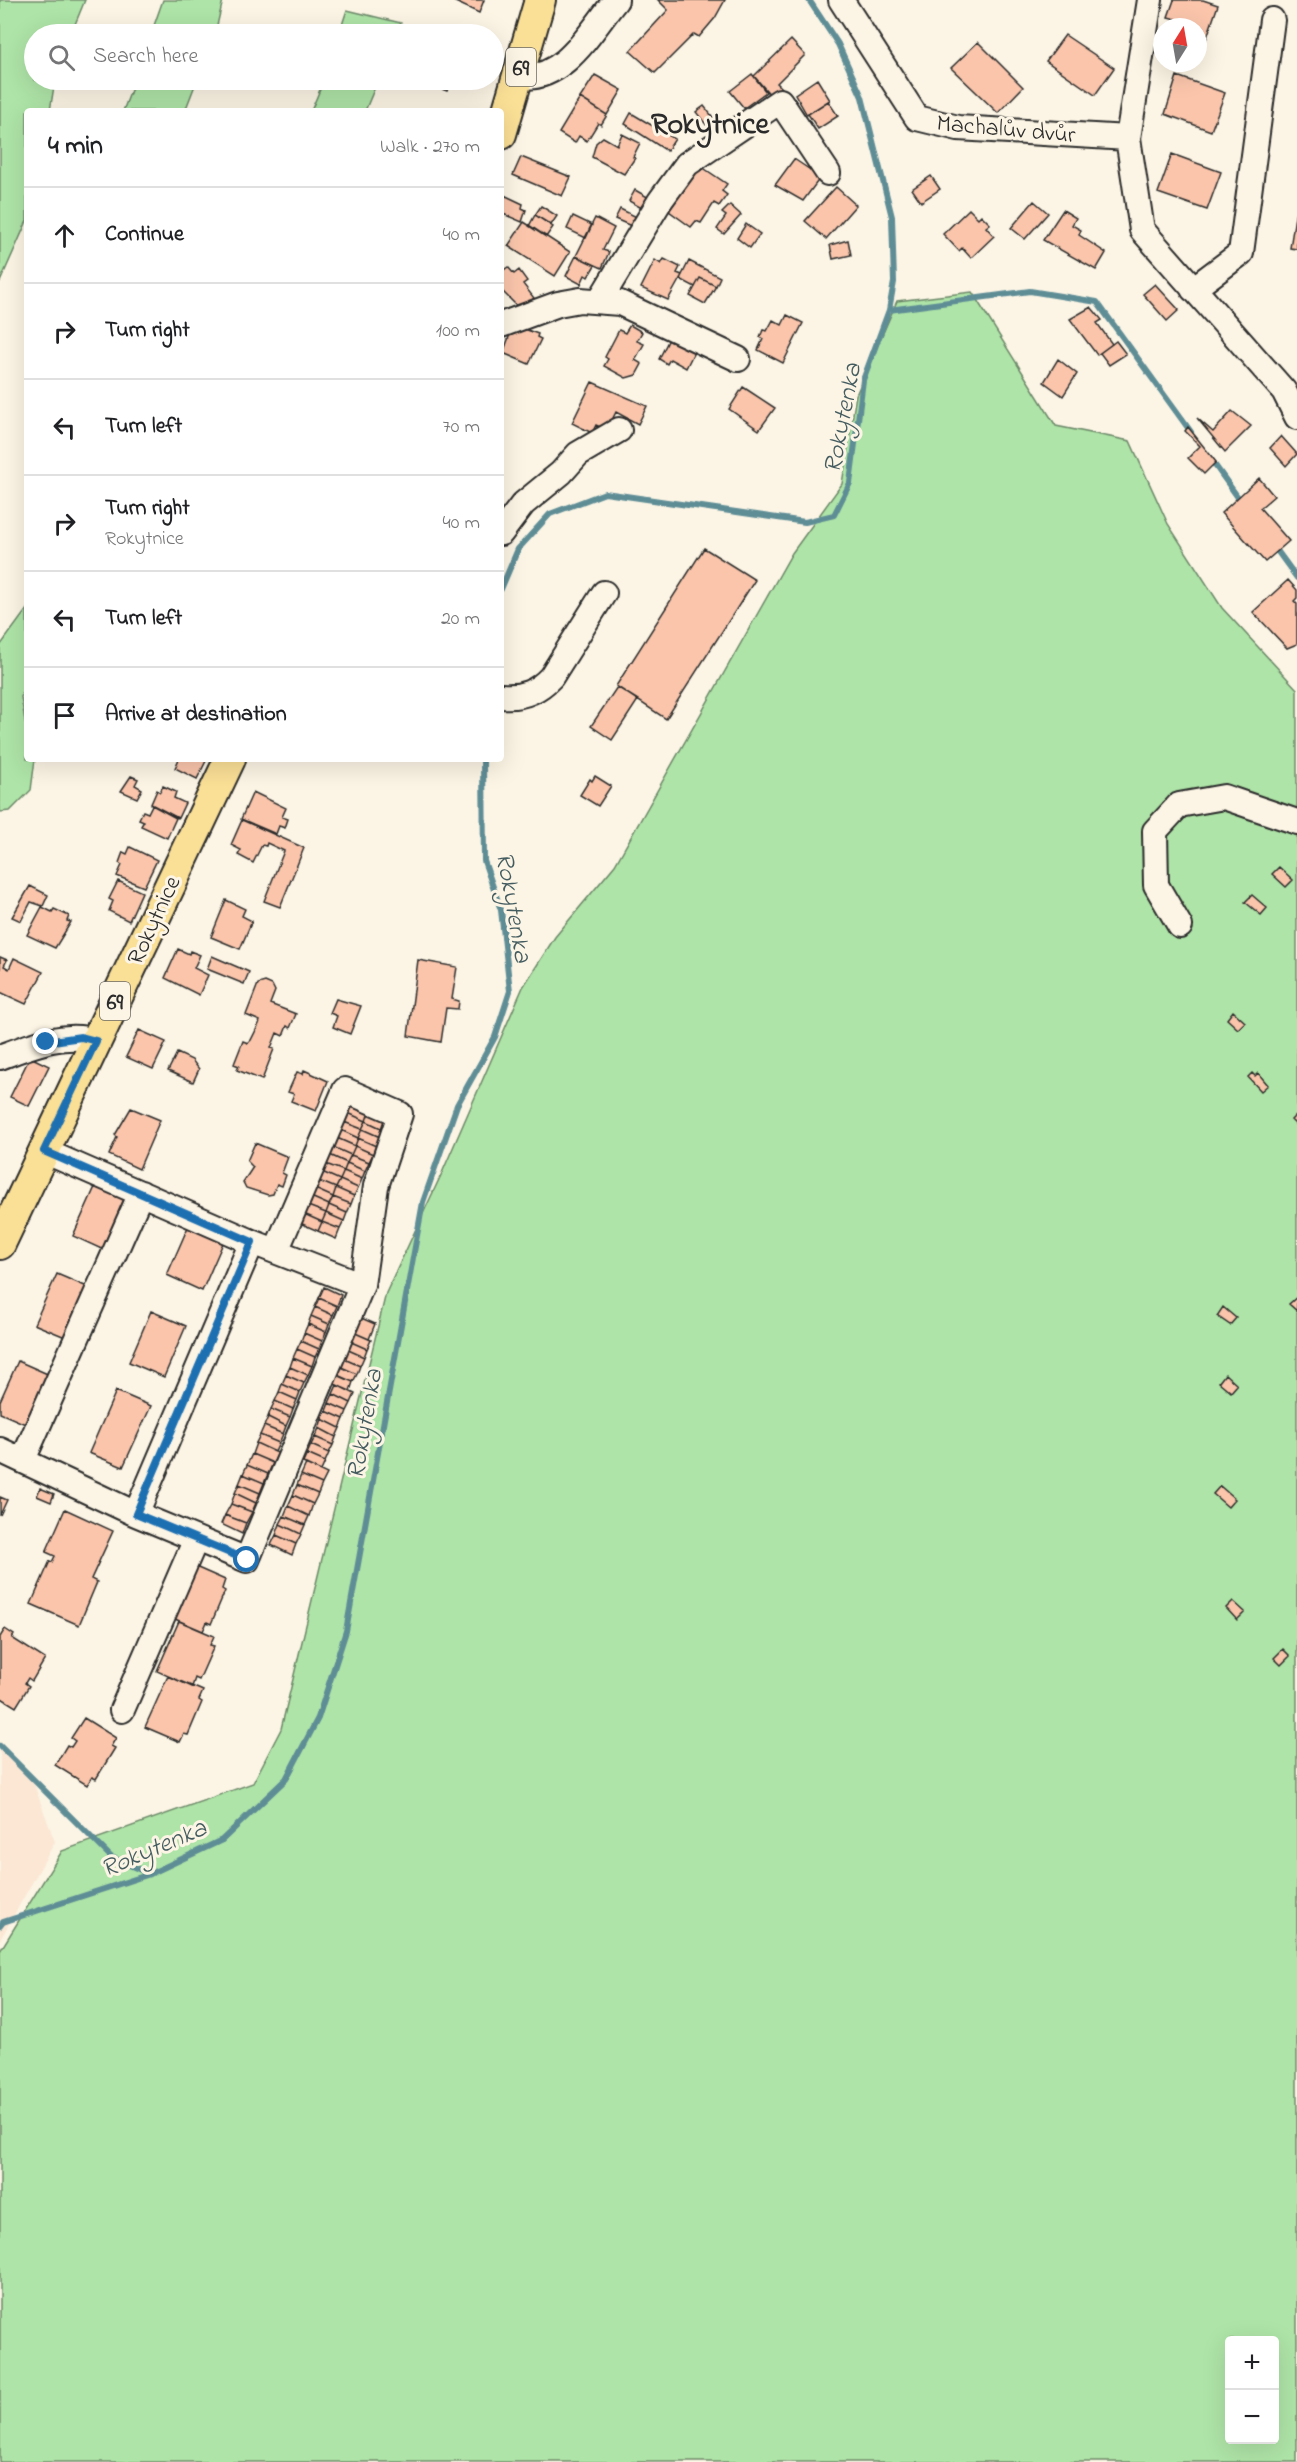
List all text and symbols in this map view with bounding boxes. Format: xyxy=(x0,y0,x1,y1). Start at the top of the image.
north arrow xyxy=(1153,18,1207,72)
search box xyxy=(24,24,504,90)
icon: search xyxy=(45,41,78,74)
text: Search here xyxy=(93,41,198,73)
road number: 69 xyxy=(506,48,536,86)
district label: Rokytnice xyxy=(651,104,771,148)
street label: Machalův dvůr xyxy=(935,107,1077,154)
text: 4 min xyxy=(48,128,103,166)
text: Walk · 270 m xyxy=(380,133,480,162)
icon: ahead xyxy=(48,219,81,252)
text: Continue xyxy=(105,219,184,251)
text: 40 m xyxy=(443,221,480,250)
icon: right xyxy=(48,315,81,348)
text: Turn right xyxy=(105,315,190,347)
text: 100 m xyxy=(436,317,480,346)
water label: Rokytenka xyxy=(815,359,873,477)
icon: left xyxy=(48,411,81,444)
text: Turn left xyxy=(105,411,182,443)
text: 70 m xyxy=(443,413,480,442)
text: Turn right xyxy=(105,493,190,525)
icon: right xyxy=(48,507,81,540)
text: 40 m xyxy=(443,509,480,538)
text: Rokytnice xyxy=(105,525,184,554)
icon: left xyxy=(48,603,81,636)
text: Turn left xyxy=(105,603,182,635)
text: 20 m xyxy=(441,605,480,634)
icon: arrive xyxy=(48,699,81,732)
text: Arrive at destination xyxy=(105,699,287,731)
water label: Rokytenka xyxy=(484,849,541,967)
street label: Rokytnice xyxy=(119,871,192,972)
road number: 69 xyxy=(100,982,130,1020)
route end xyxy=(32,1028,58,1054)
water label: Rokytenka xyxy=(338,1365,395,1483)
route start xyxy=(233,1546,259,1572)
water label: Rokytenka xyxy=(95,1810,214,1889)
map controls xyxy=(1225,2336,1279,2444)
button: + xyxy=(1225,2336,1279,2390)
button: − xyxy=(1225,2390,1279,2444)

